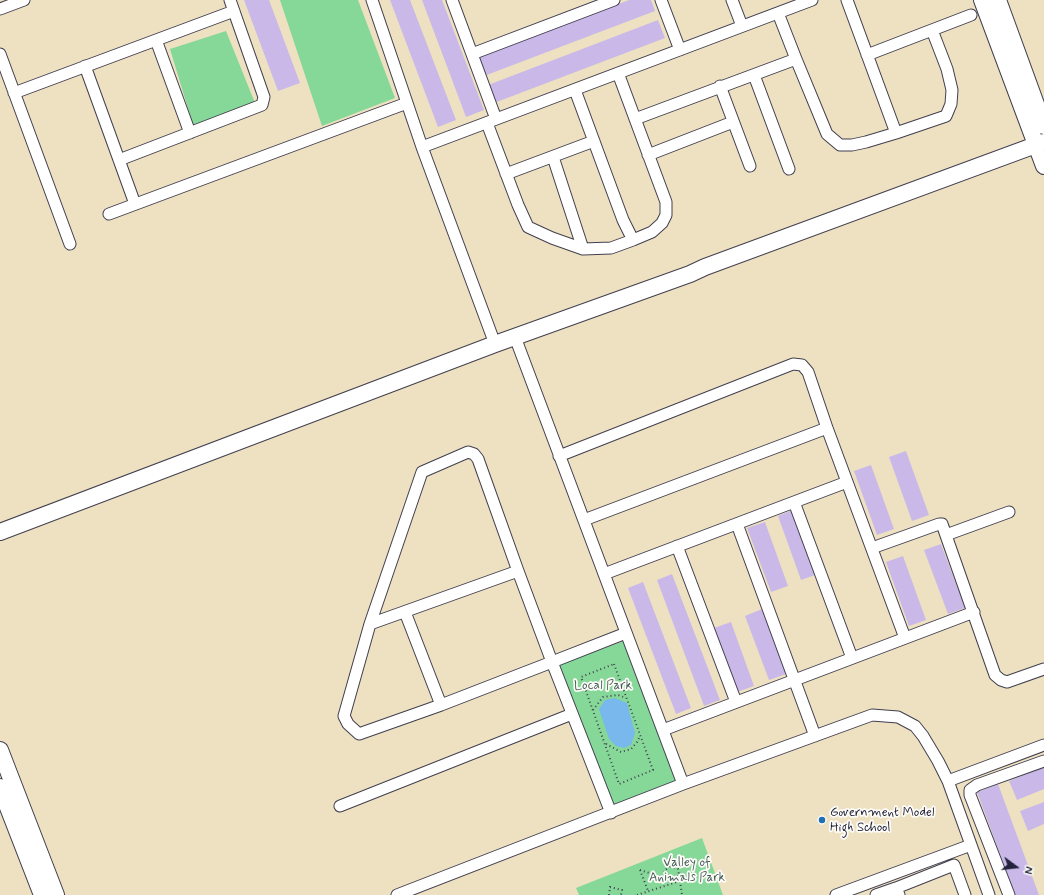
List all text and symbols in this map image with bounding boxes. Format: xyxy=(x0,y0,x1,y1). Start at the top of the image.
park label: Local Park xyxy=(574,678,632,694)
place label: Government Model High School xyxy=(830,805,934,836)
marker: Government Model High School xyxy=(817,815,827,825)
north arrow xyxy=(996,847,1036,887)
park label: Valley of Animals Park xyxy=(649,855,725,886)
text: N xyxy=(1020,865,1035,875)

